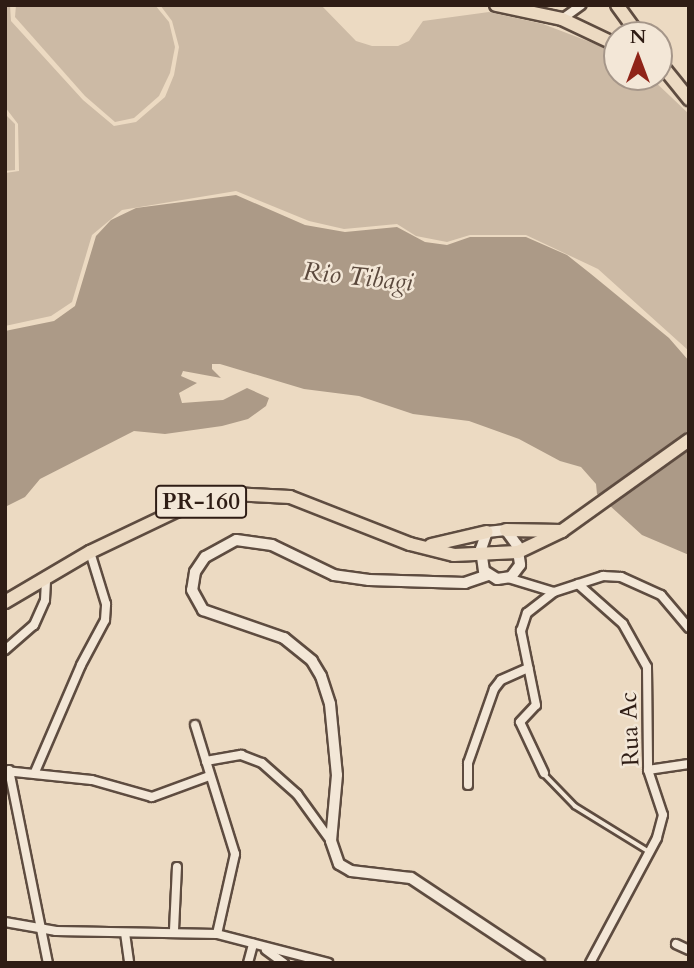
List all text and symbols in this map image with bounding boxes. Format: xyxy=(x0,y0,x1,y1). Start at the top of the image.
north arrow xyxy=(603,21,673,91)
text: N xyxy=(630,24,646,50)
water label: Rio Tibagi xyxy=(301,256,415,298)
road number: PR-160 xyxy=(154,482,248,522)
street label: Rua Ac xyxy=(614,691,646,767)

